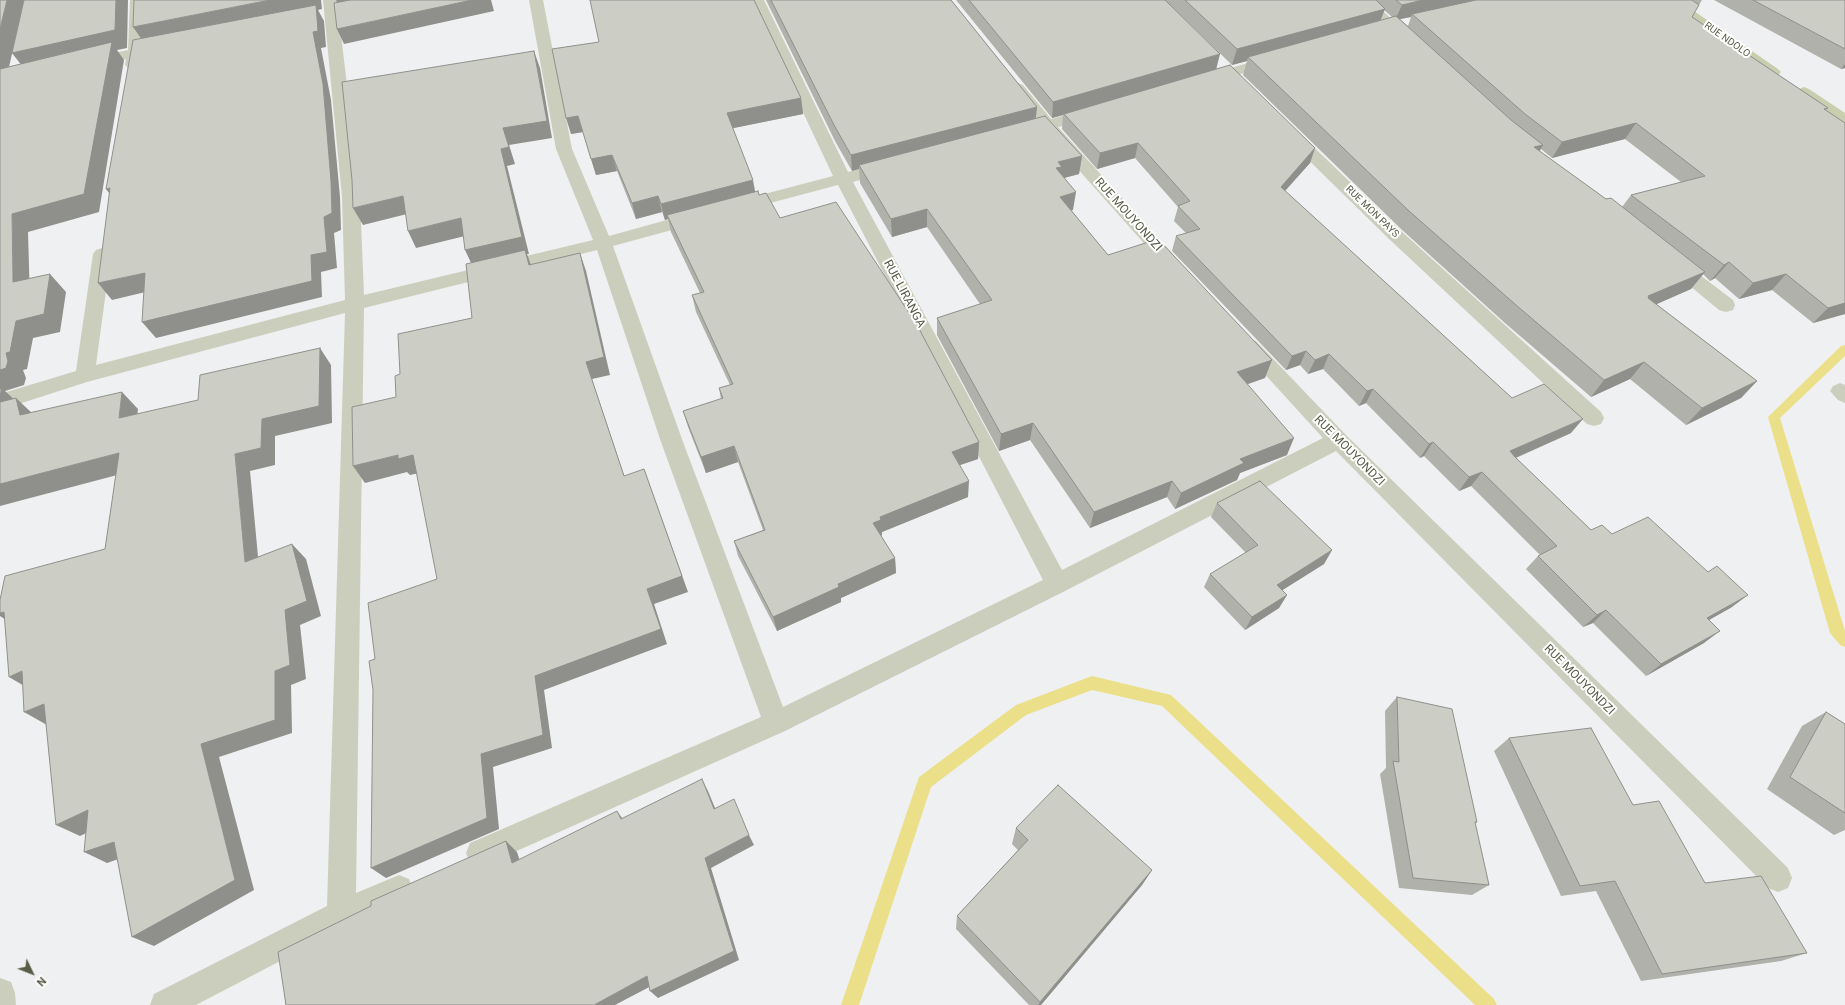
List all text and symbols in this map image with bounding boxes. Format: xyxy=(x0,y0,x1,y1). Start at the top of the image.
street label: RUE NDOLO xyxy=(1702,20,1752,60)
street label: RUE MOUYONDZI xyxy=(1091,175,1165,255)
street label: RUE MON PAYS xyxy=(1343,184,1401,240)
street label: RUE LIRANGA xyxy=(880,258,928,330)
street label: RUE MOUYONDZI xyxy=(1311,413,1387,489)
street label: RUE MOUYONDZI xyxy=(1541,642,1617,718)
north arrow xyxy=(12,953,52,993)
text: N xyxy=(34,974,49,989)

